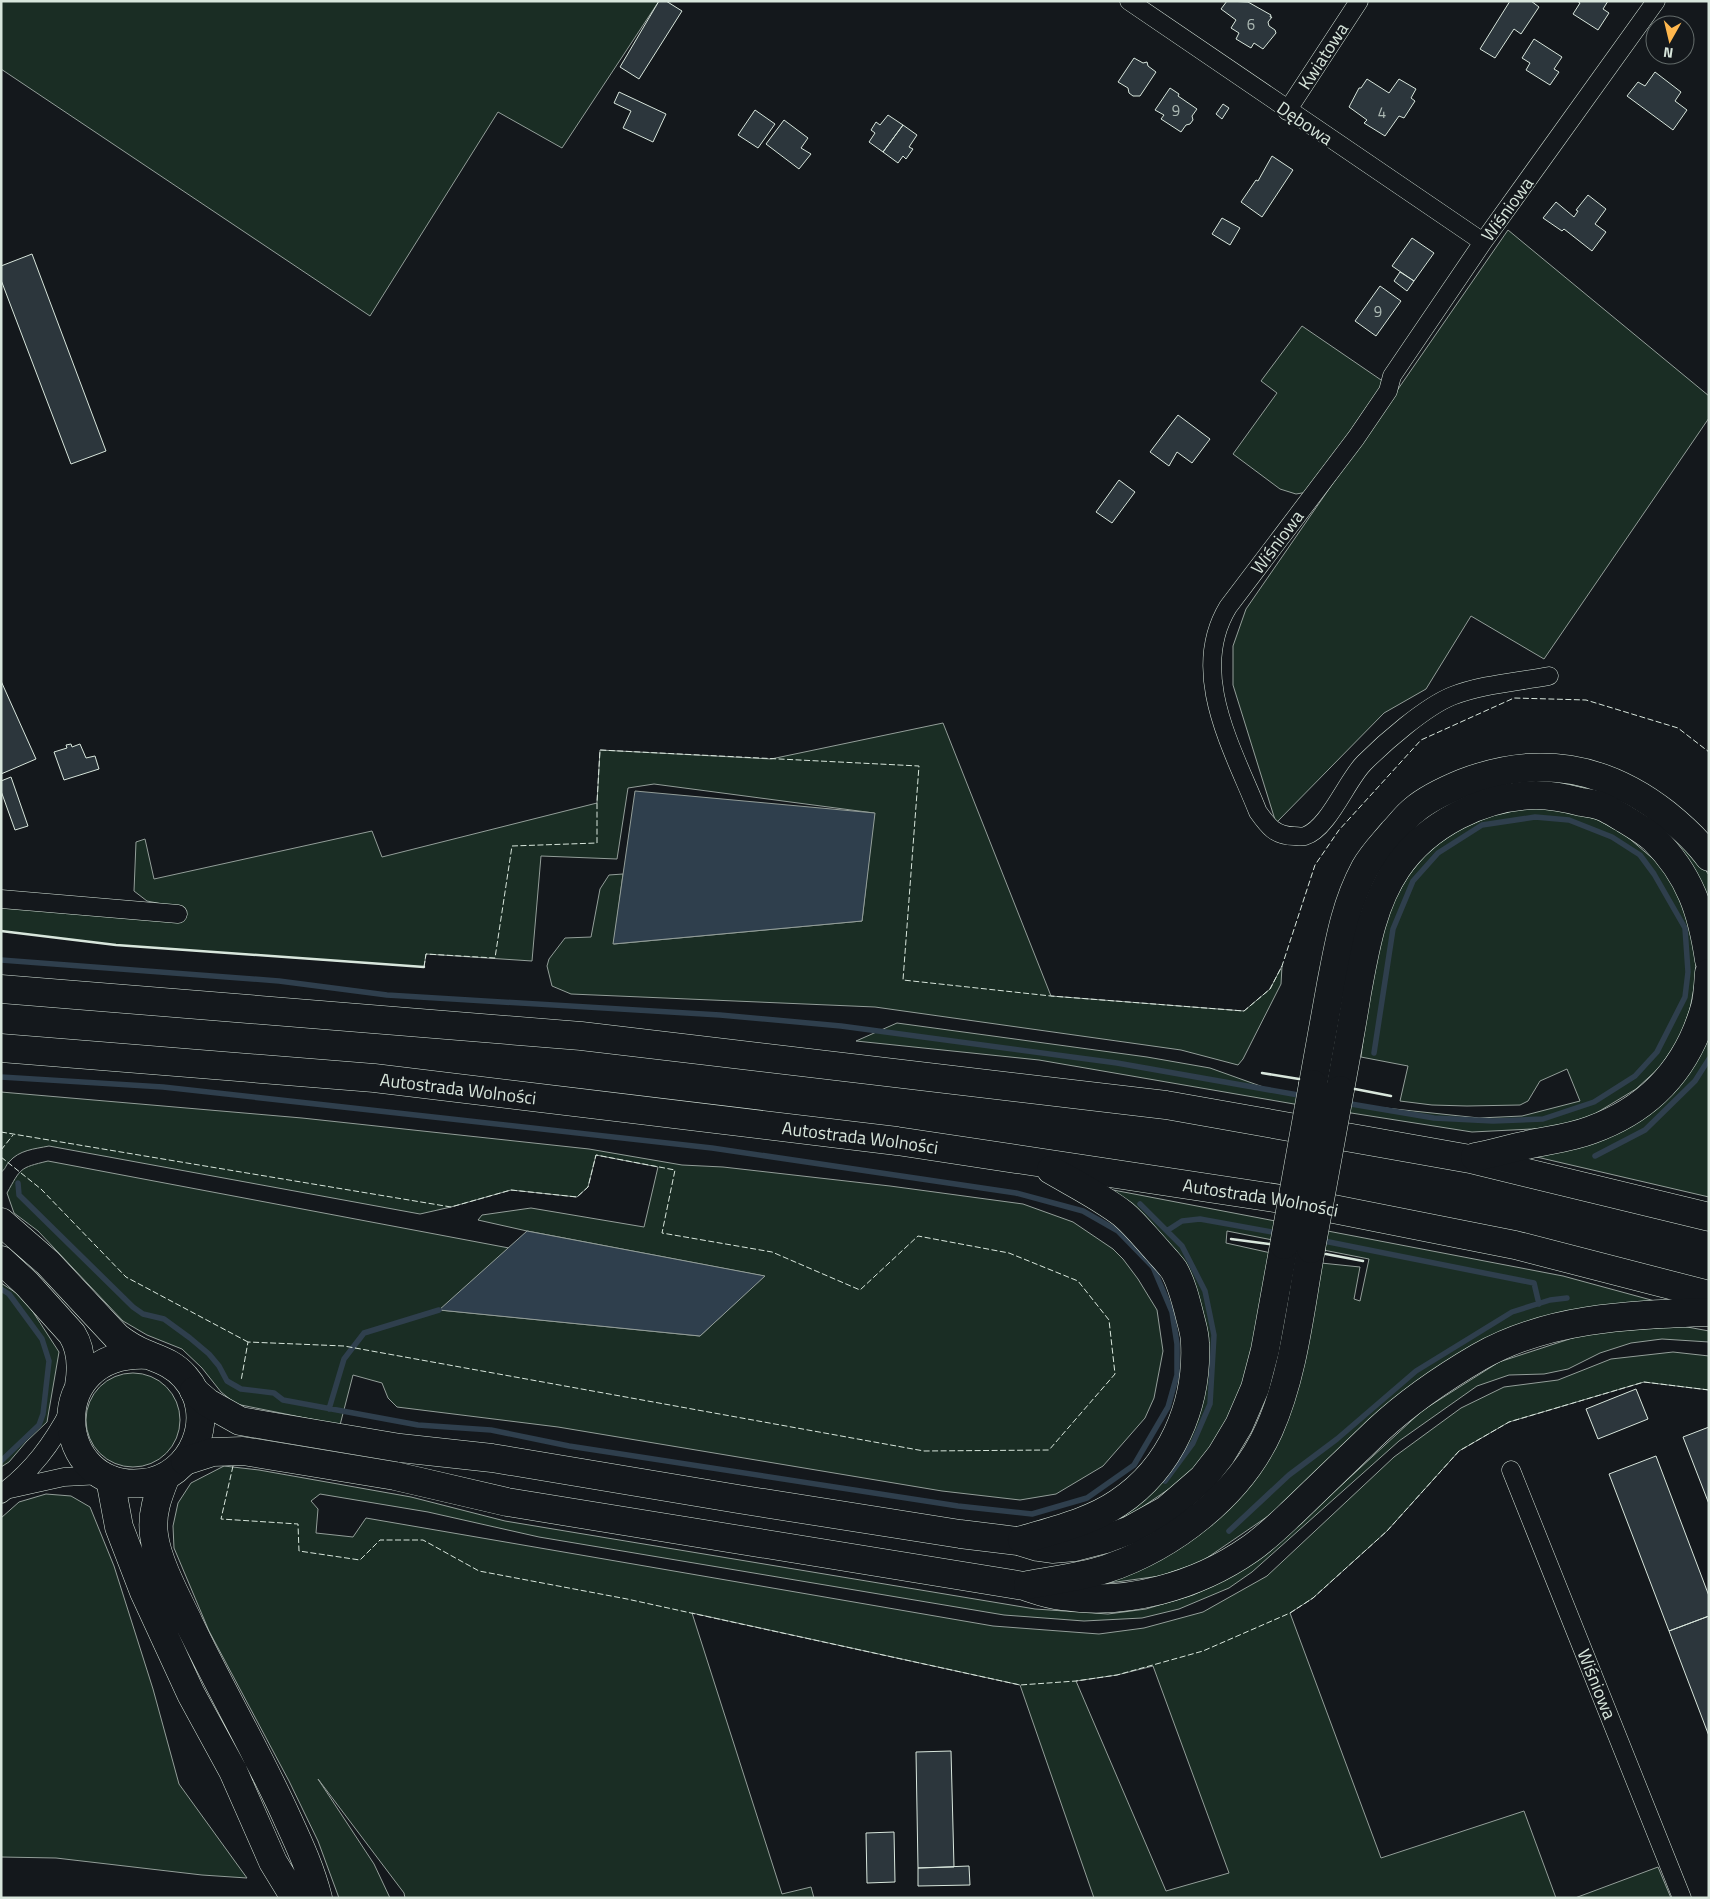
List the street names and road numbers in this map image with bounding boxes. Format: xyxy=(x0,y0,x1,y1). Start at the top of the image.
street label: Kwiatowa xyxy=(1291,17,1355,95)
street label: Dębowa xyxy=(1272,94,1338,152)
street label: Wiśniowa xyxy=(1474,171,1540,247)
street label: Wiśniowa xyxy=(1244,504,1310,580)
street label: Autostrada Wolności xyxy=(378,1065,538,1111)
street label: Autostrada Wolności xyxy=(781,1114,940,1161)
street label: Autostrada Wolności xyxy=(1181,1171,1341,1223)
street label: Wiśniowa xyxy=(1571,1645,1623,1723)

